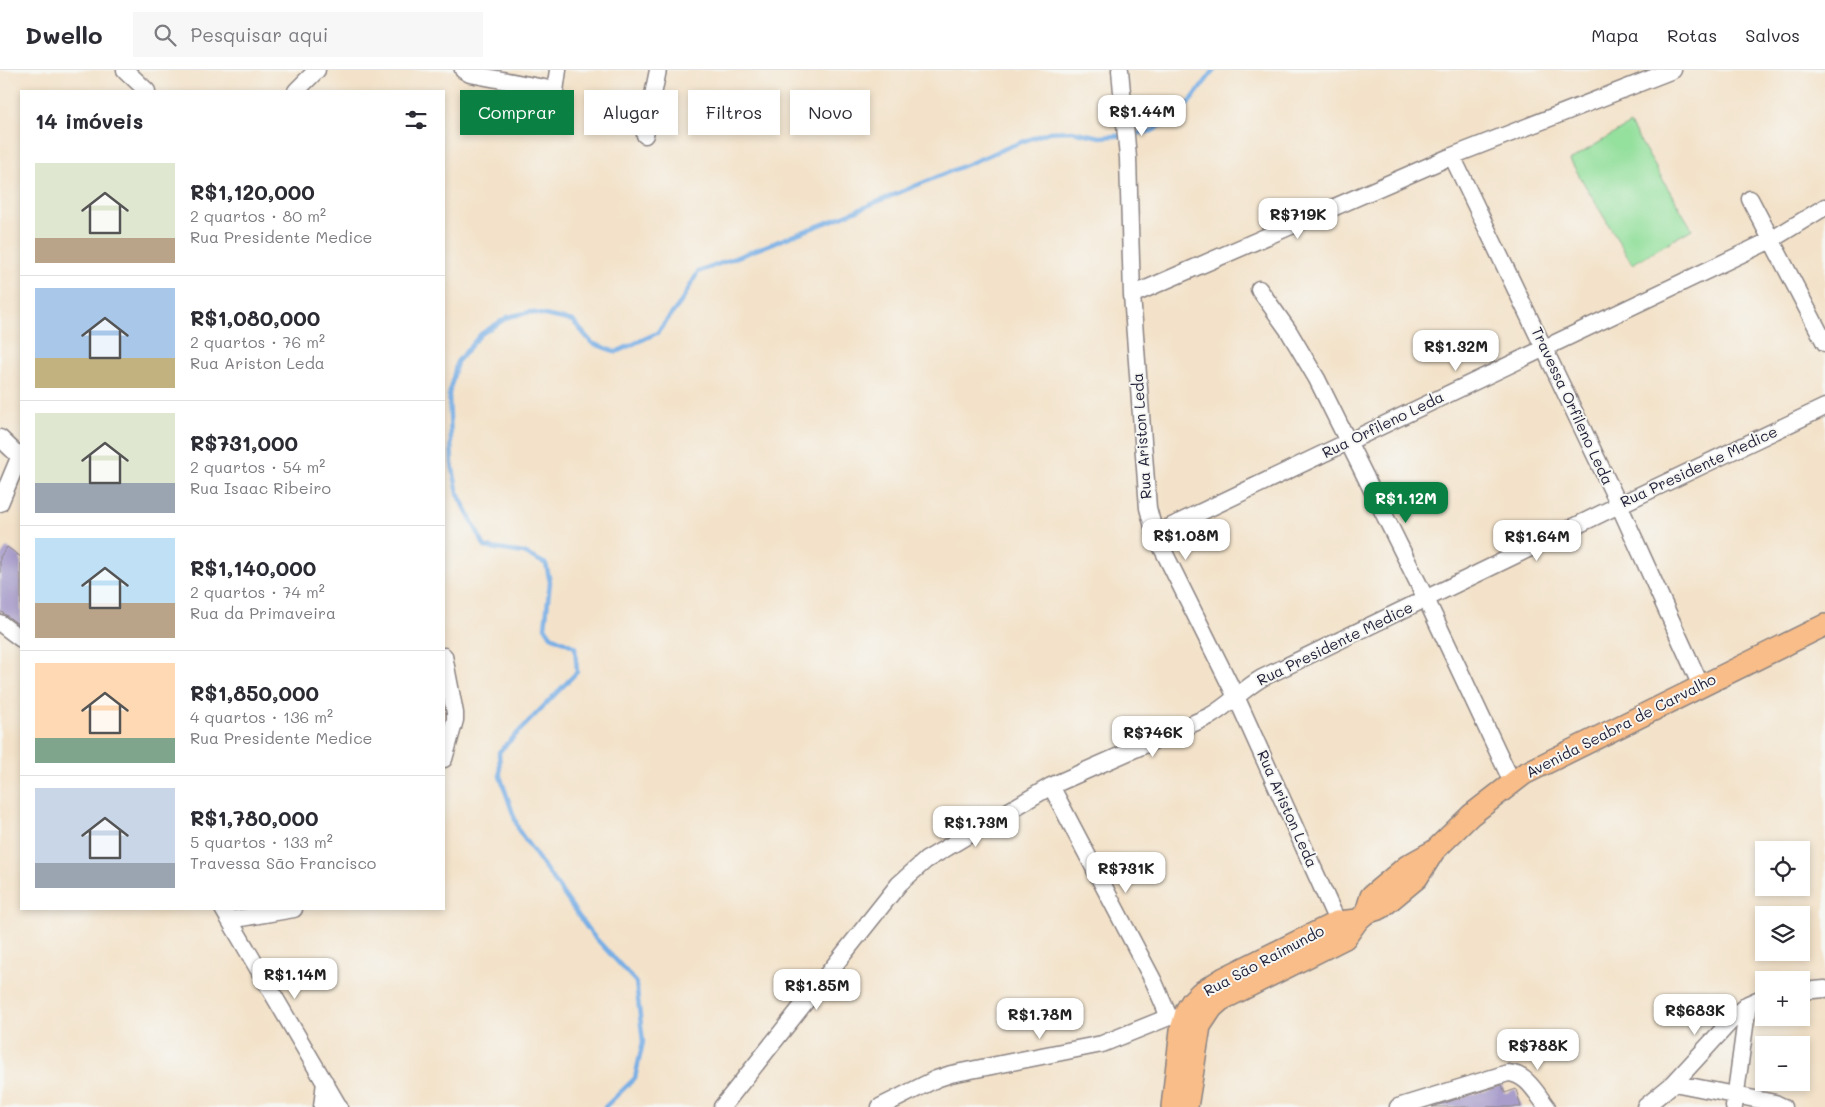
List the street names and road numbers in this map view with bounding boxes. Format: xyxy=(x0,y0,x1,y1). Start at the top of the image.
street label: Travessa Orfileno Leda xyxy=(1527,323,1618,488)
street label: Rua Ariston Leda xyxy=(1127,372,1155,500)
street label: Rua Orfileno Leda xyxy=(1318,386,1447,462)
street label: Rua Presidente Medice xyxy=(1617,421,1780,511)
street label: Rua Presidente Medice xyxy=(1253,597,1416,690)
street label: Avenida Seabra de Carvalho xyxy=(1522,668,1719,782)
street label: Rua Ariston Leda xyxy=(1253,747,1323,870)
street label: Rua São Raimundo xyxy=(1200,920,1327,1000)

